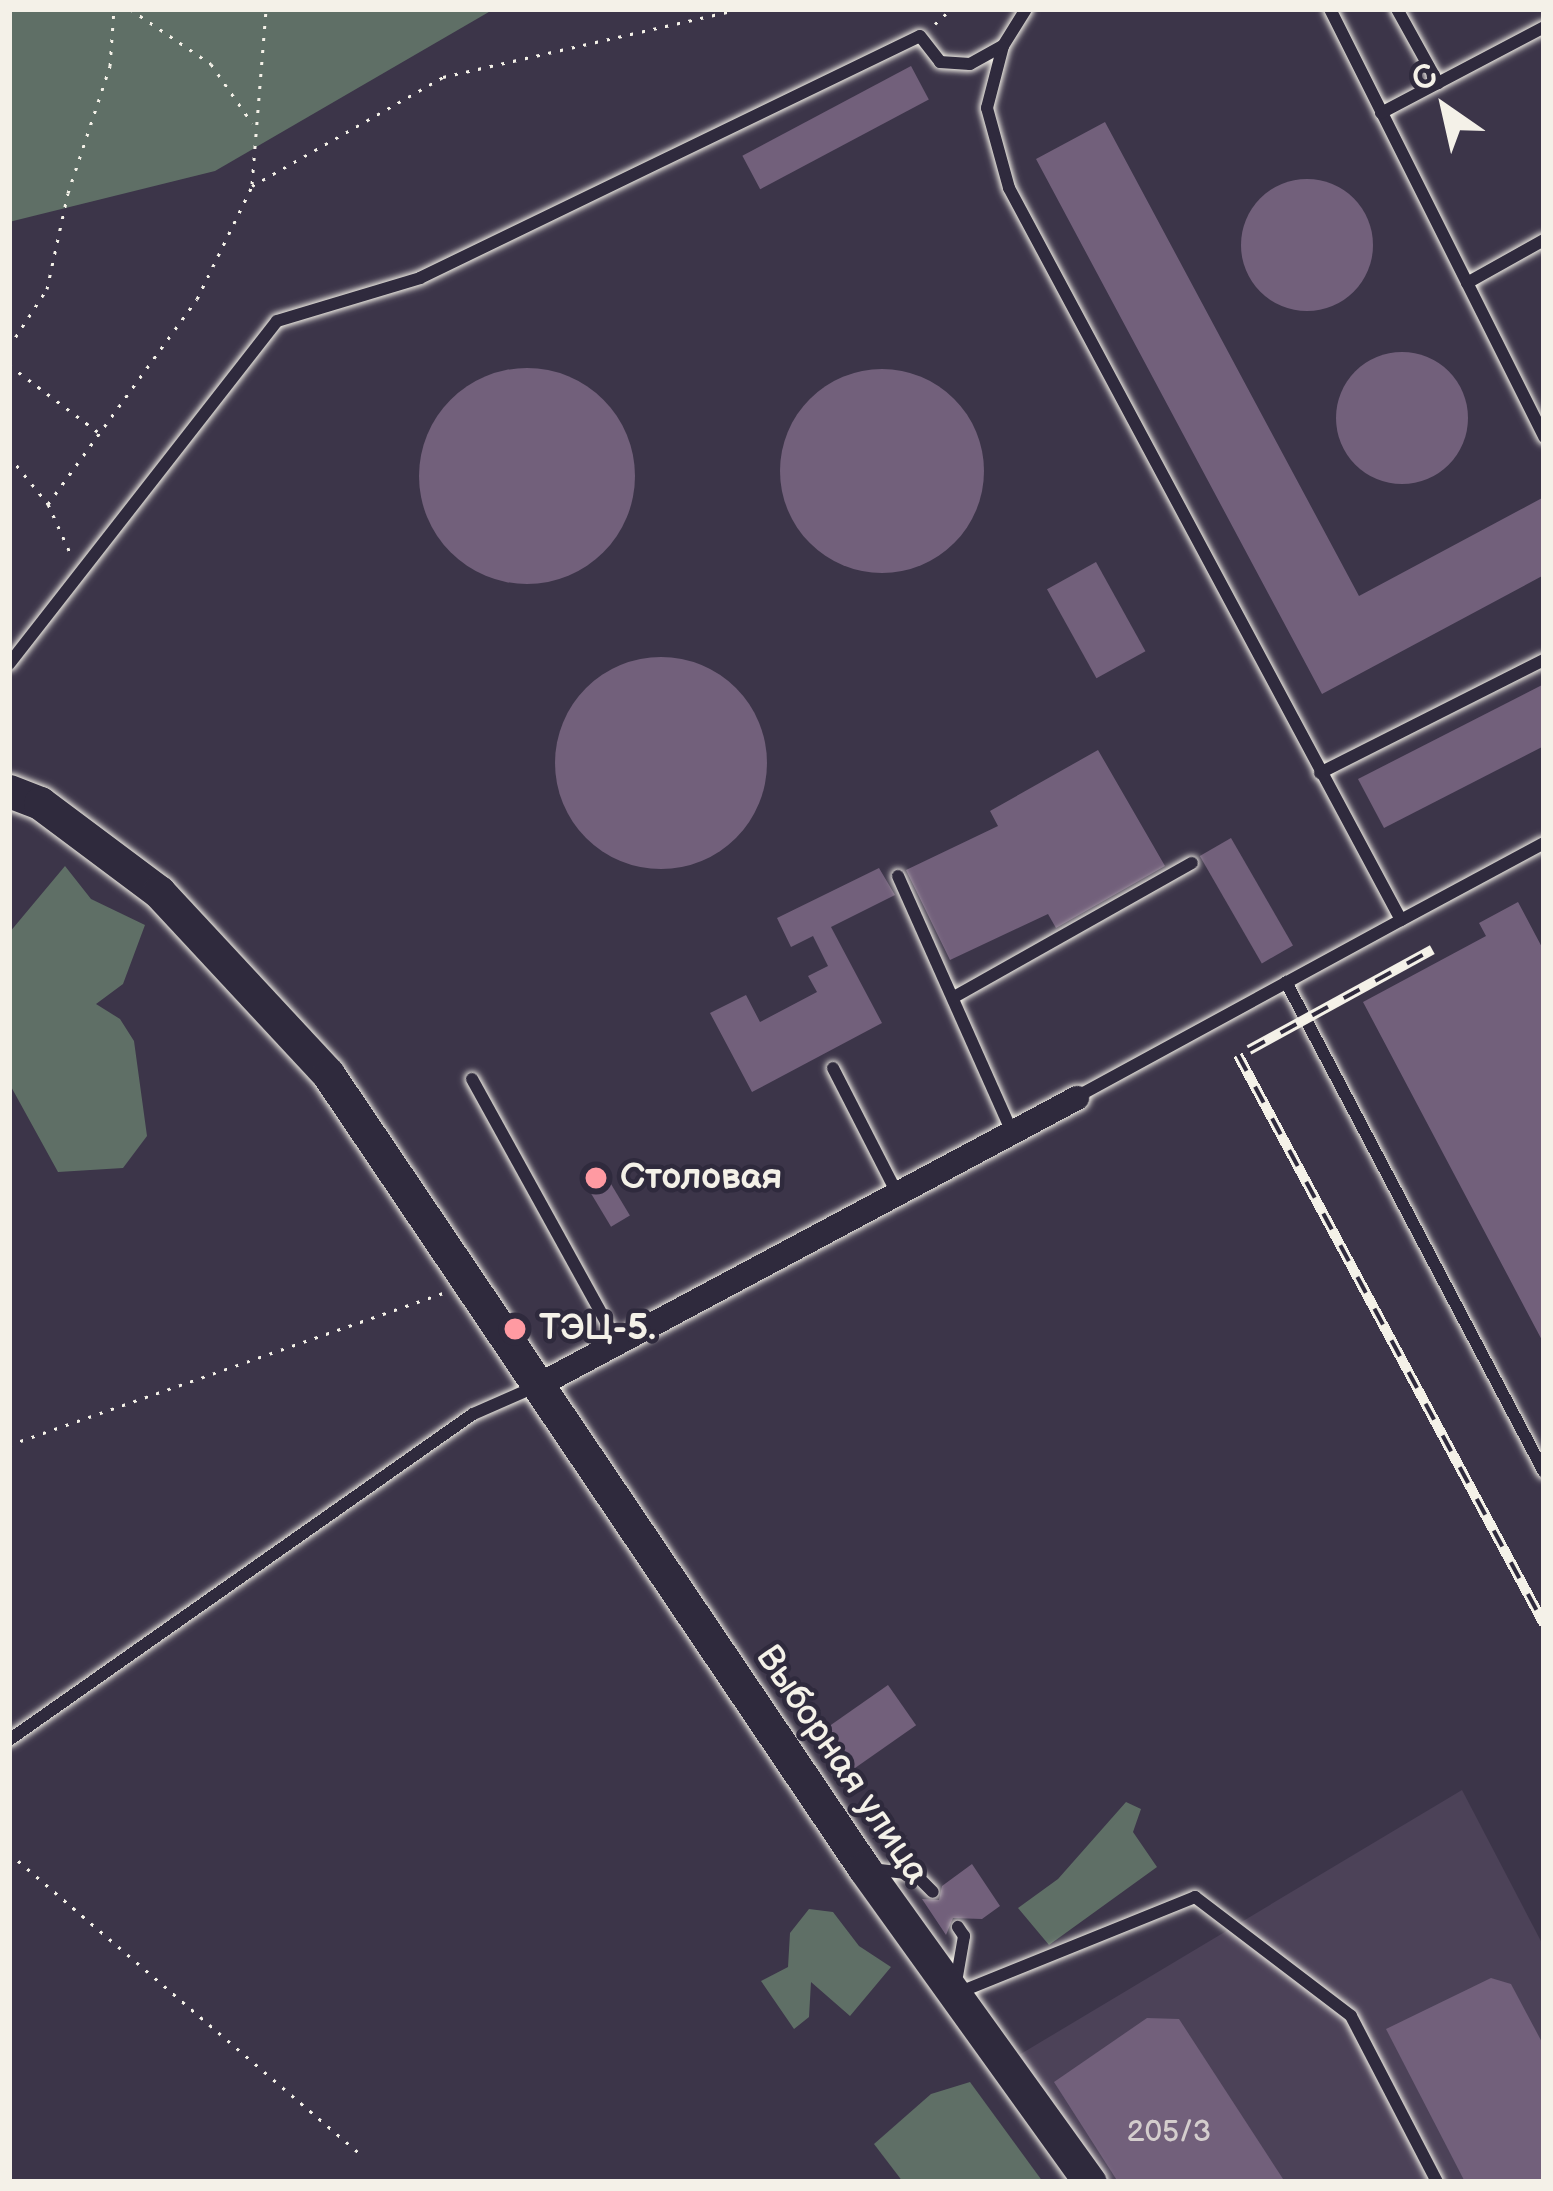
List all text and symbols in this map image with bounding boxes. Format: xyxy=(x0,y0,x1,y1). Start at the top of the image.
north arrow xyxy=(1385,48,1505,168)
text: С xyxy=(1404,55,1446,101)
place label: Столовая xyxy=(620,1156,782,1200)
marker: Столовая xyxy=(583,1165,609,1191)
place label: ТЭЦ-5. xyxy=(539,1307,656,1351)
marker: ТЭЦ-5. xyxy=(502,1316,528,1342)
street label: Выборная улица xyxy=(746,1637,938,1893)
house number: 205/3 xyxy=(1127,2114,1211,2150)

